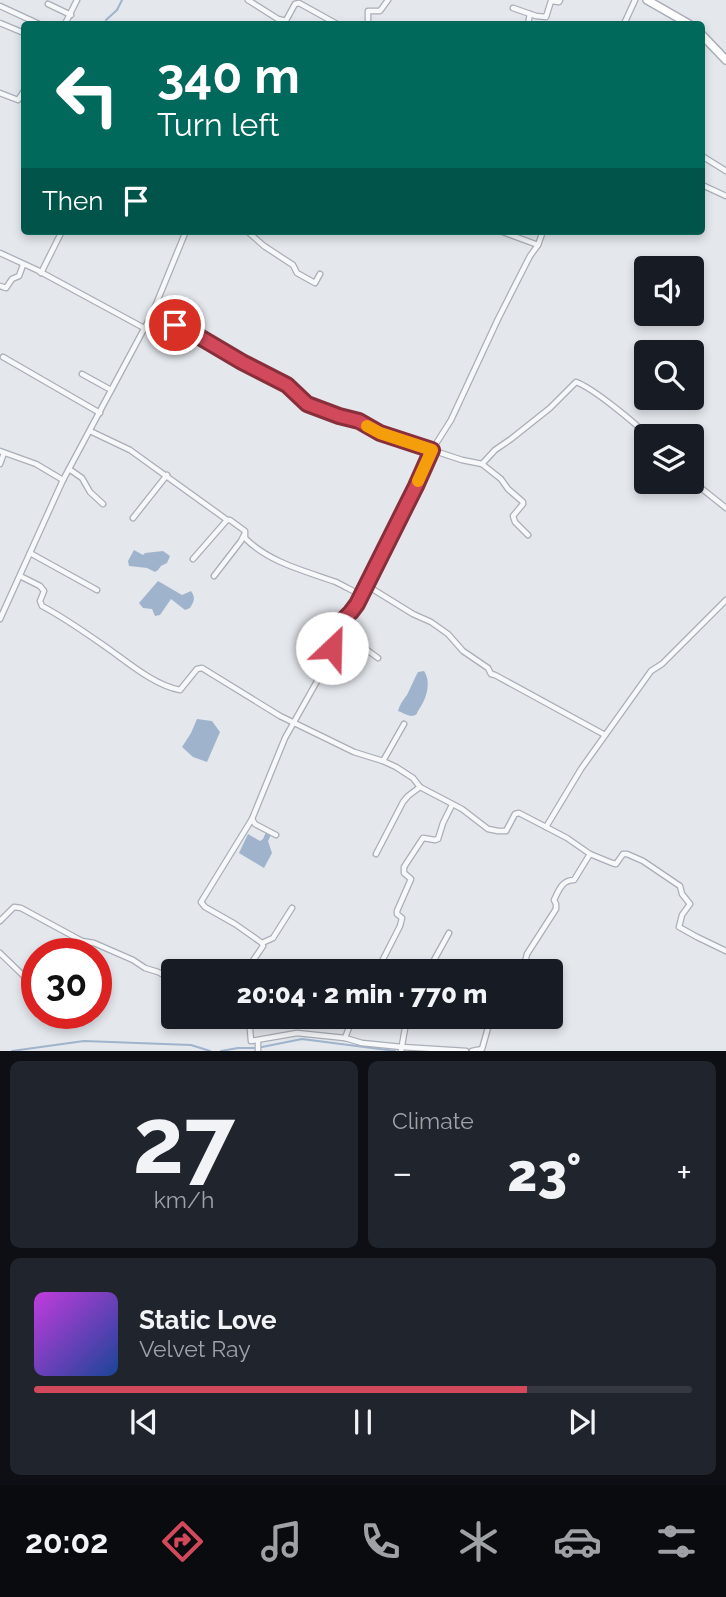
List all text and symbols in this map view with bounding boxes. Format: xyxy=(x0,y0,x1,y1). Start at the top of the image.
text: 340 m xyxy=(157,47,300,104)
icon: left xyxy=(42,49,133,140)
text: Turn left xyxy=(157,106,279,143)
icon: arrive xyxy=(117,182,155,220)
text: Then xyxy=(42,186,103,216)
map controls xyxy=(634,256,704,494)
button: sound xyxy=(634,256,704,326)
pin xyxy=(145,295,205,355)
icon: arrive xyxy=(156,306,194,344)
button: search xyxy=(634,340,704,410)
button: layers xyxy=(634,424,704,494)
position arrow xyxy=(295,611,369,685)
speed limit sign: 30 xyxy=(21,938,112,1029)
text: 20:04 · 2 min · 770 m xyxy=(237,979,487,1009)
text: 27 xyxy=(133,1087,235,1194)
text: Climate xyxy=(392,1107,474,1134)
text: 23° xyxy=(507,1142,581,1203)
text: − xyxy=(392,1150,412,1195)
text: + xyxy=(676,1150,692,1195)
text: km/h xyxy=(154,1186,214,1213)
text: Static Love xyxy=(139,1305,277,1335)
text: Velvet Ray xyxy=(139,1335,251,1362)
icon: previous xyxy=(125,1403,163,1441)
icon: pause xyxy=(344,1403,382,1441)
icon: next xyxy=(563,1403,601,1441)
icon: directions xyxy=(158,1517,207,1566)
icon: music xyxy=(257,1517,306,1566)
icon: phone xyxy=(356,1517,405,1566)
icon: climate xyxy=(454,1517,503,1566)
icon: car xyxy=(553,1517,602,1566)
icon: filters xyxy=(652,1517,701,1566)
text: 20:02 xyxy=(25,1523,108,1560)

